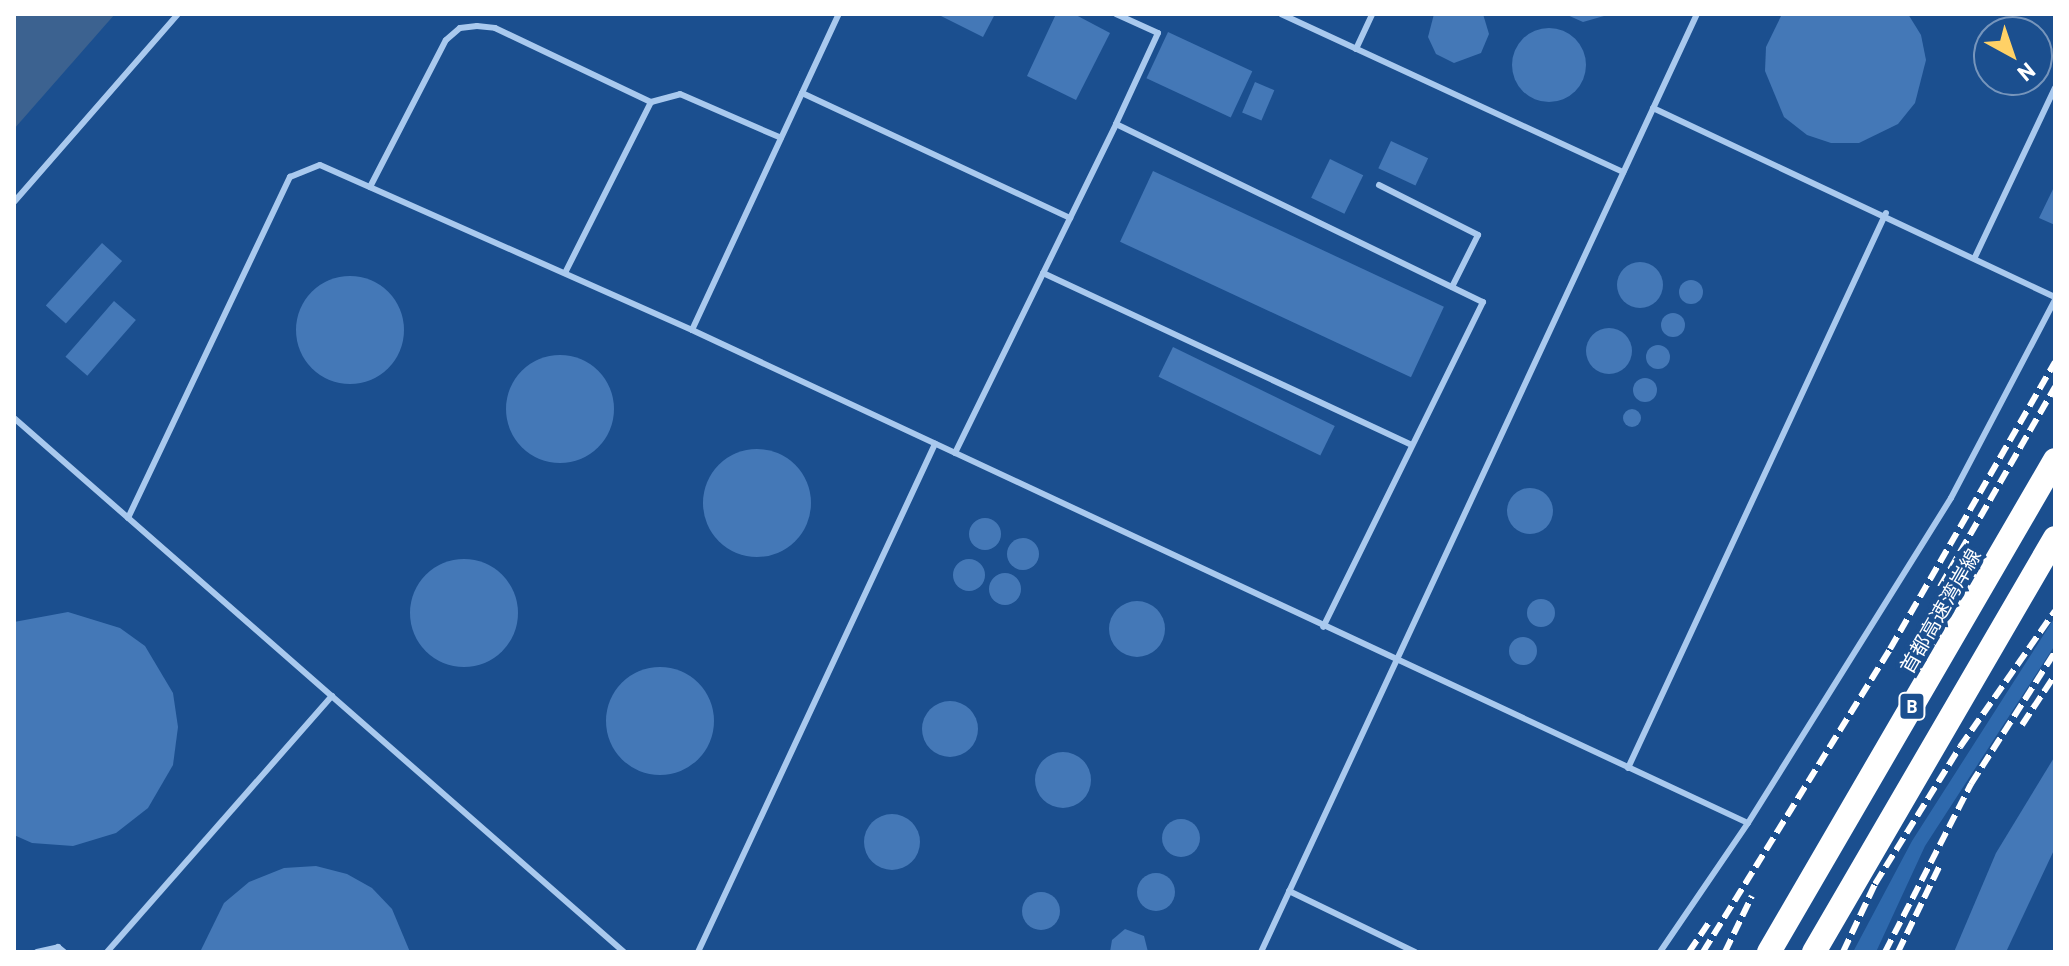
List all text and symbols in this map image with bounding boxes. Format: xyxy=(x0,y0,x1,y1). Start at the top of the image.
north arrow xyxy=(1973,16,2053,96)
text: N xyxy=(2013,58,2041,88)
street label: 首都高速湾岸線 xyxy=(1895,544,1985,678)
road number: B xyxy=(1898,692,1926,720)

